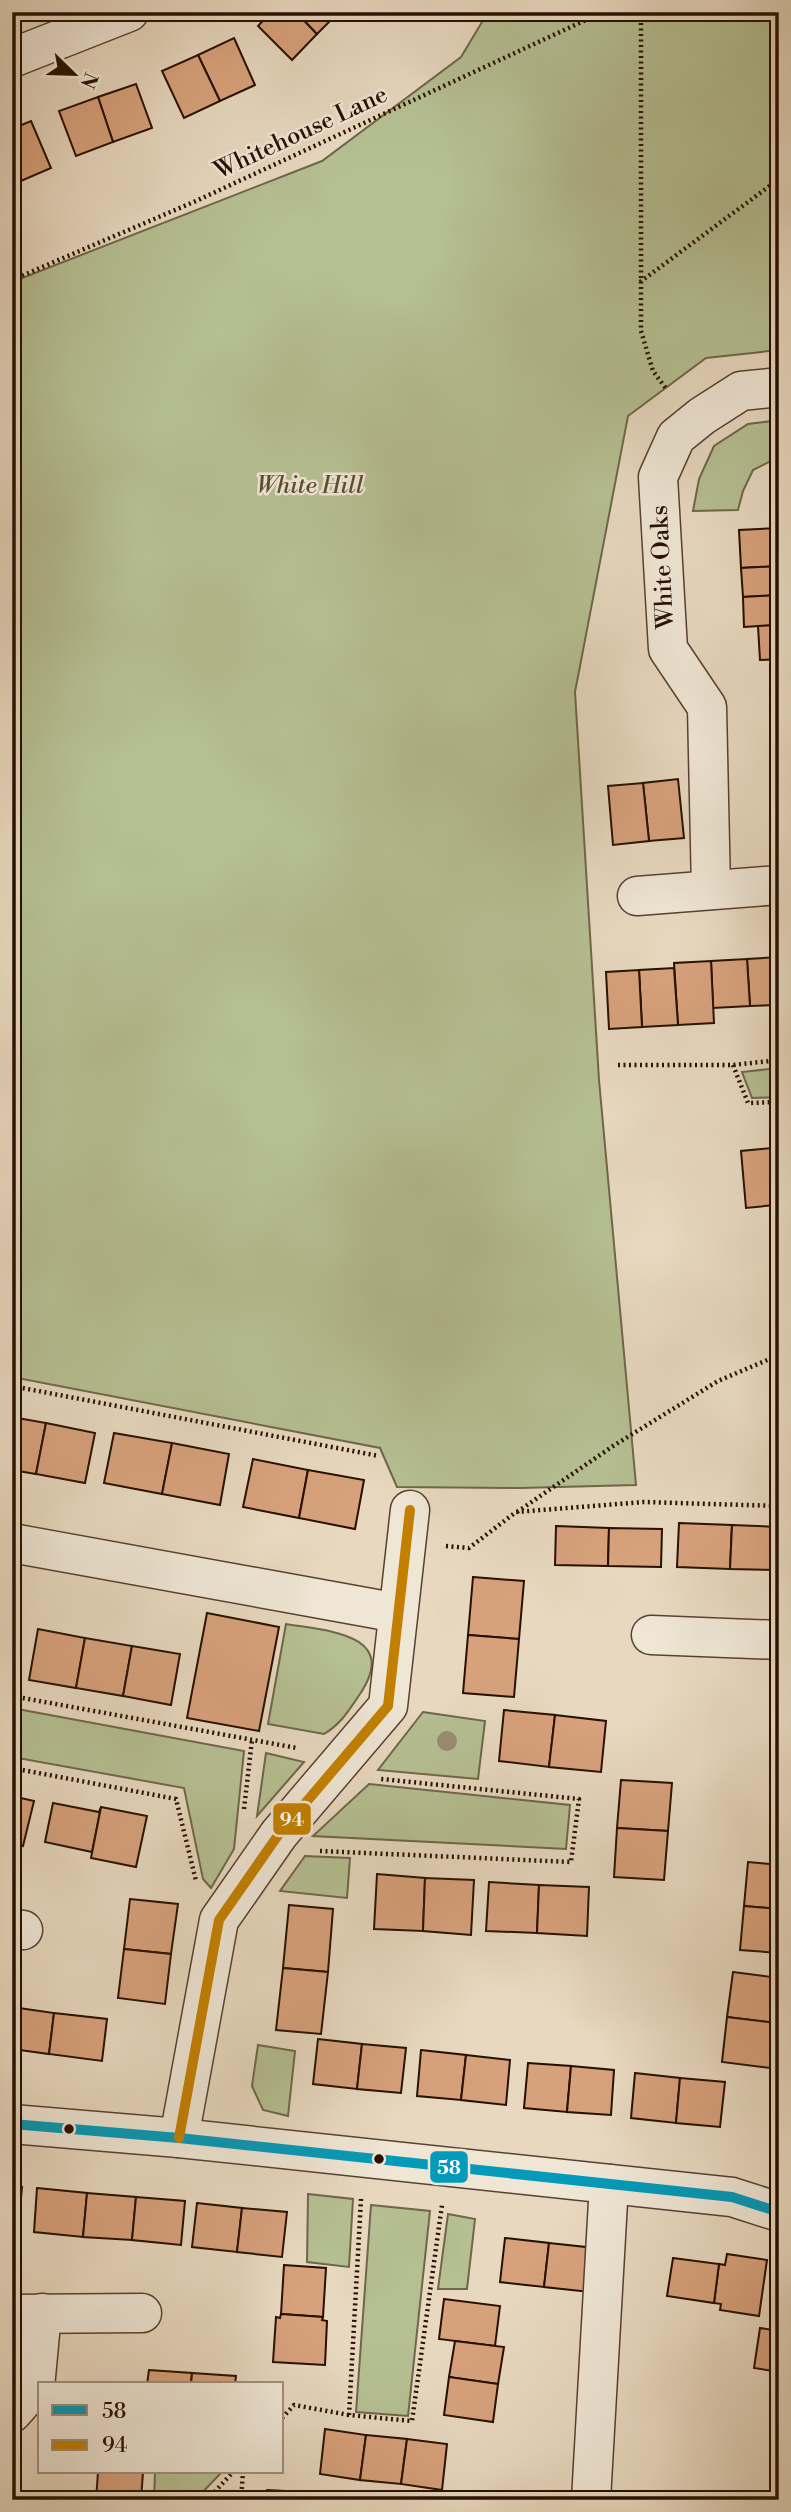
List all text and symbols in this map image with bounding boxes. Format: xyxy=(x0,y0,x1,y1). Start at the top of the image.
north arrow xyxy=(38,38,108,108)
text: N xyxy=(75,69,103,92)
street label: Whitehouse Lane xyxy=(209,80,392,187)
park label: White Hill xyxy=(256,471,364,501)
street label: White Oaks xyxy=(645,504,681,631)
line badge: 94 xyxy=(272,1802,312,1836)
text: 94 xyxy=(280,1808,304,1832)
unlabelled marker xyxy=(62,2122,76,2136)
line badge: 58 xyxy=(429,2150,469,2184)
unlabelled marker xyxy=(372,2152,386,2166)
text: 58 xyxy=(437,2156,461,2180)
legend xyxy=(38,2382,284,2474)
text: 58 xyxy=(102,2399,126,2425)
text: 94 xyxy=(102,2433,127,2459)

